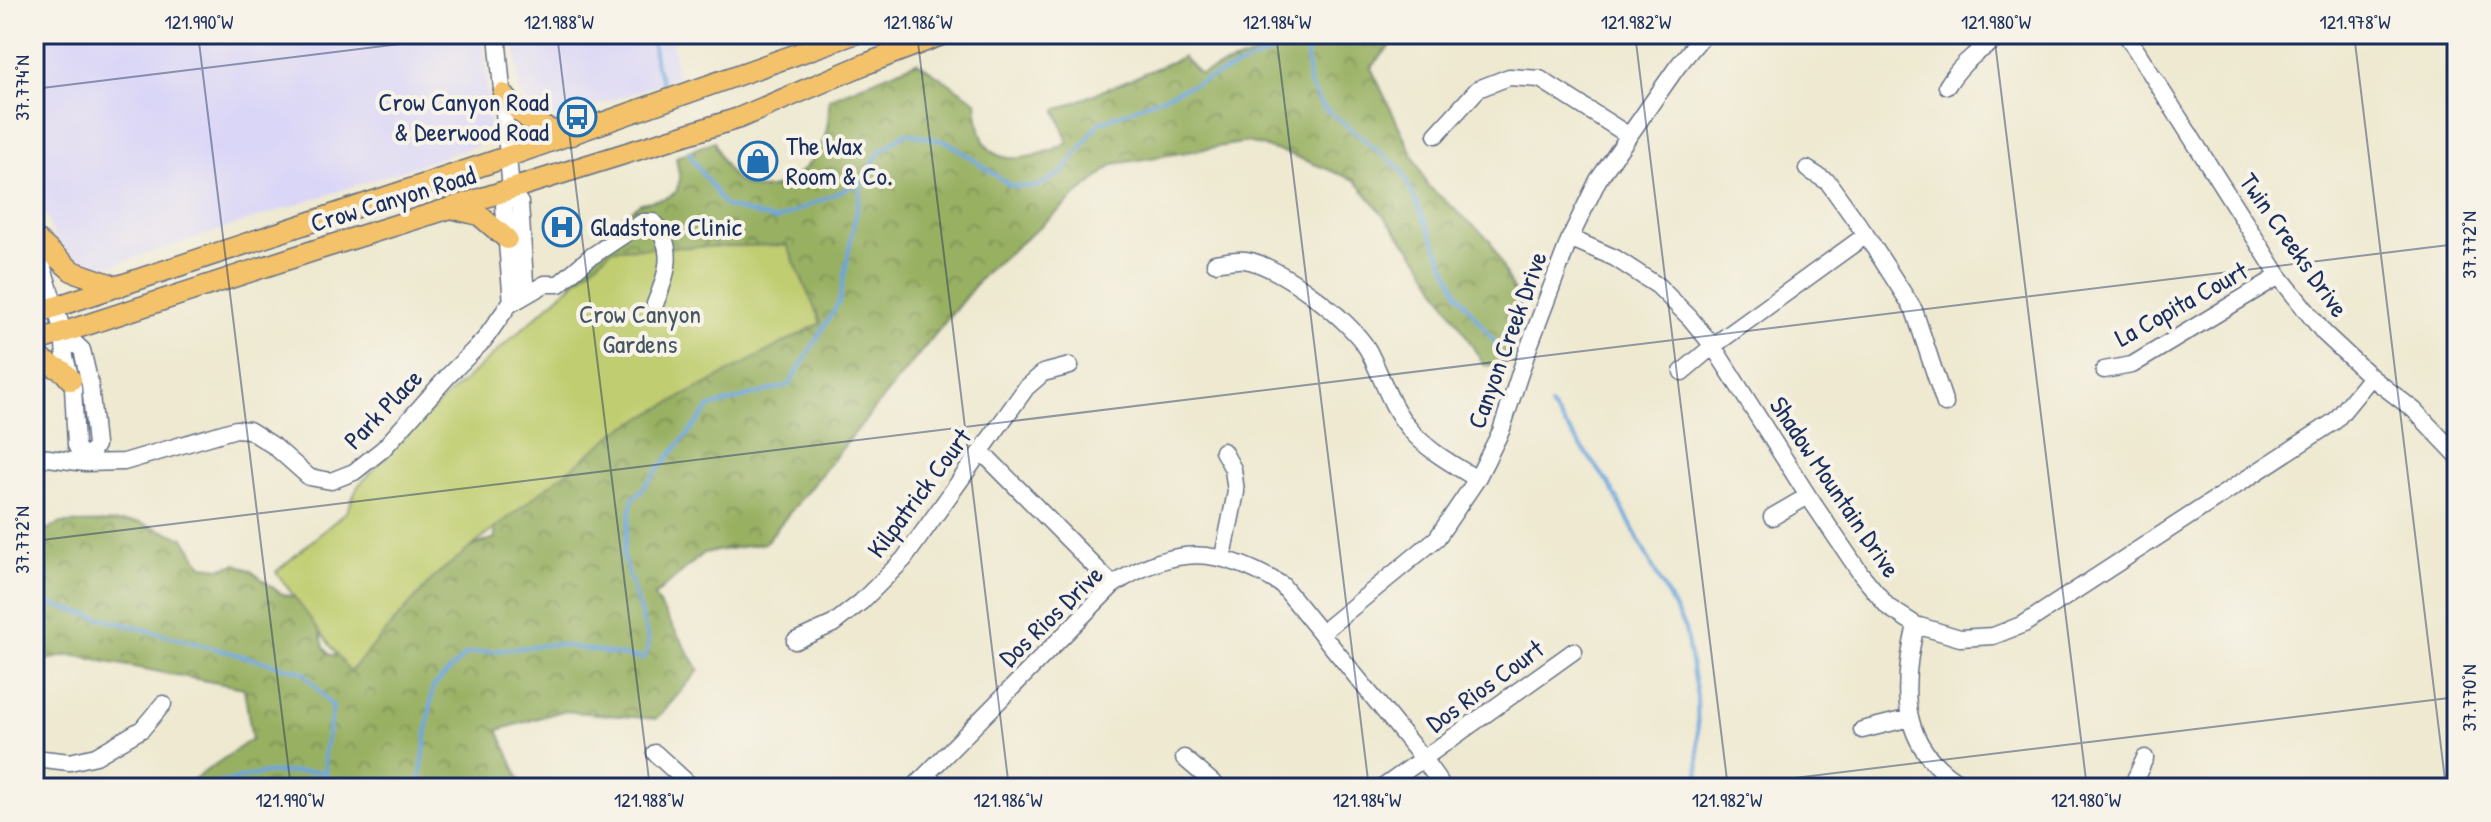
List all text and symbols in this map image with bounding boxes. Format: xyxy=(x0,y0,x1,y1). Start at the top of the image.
text: 121.990°W xyxy=(165,8,234,35)
text: 121.988°W xyxy=(524,8,595,35)
text: 121.986°W xyxy=(883,8,953,35)
text: 121.984°W xyxy=(1243,8,1312,35)
text: 121.982°W xyxy=(1601,8,1672,35)
text: 121.980°W xyxy=(1961,8,2032,35)
text: 121.978°W xyxy=(2319,8,2391,35)
text: 37.774°N xyxy=(8,55,35,121)
place label: Crow Canyon Road & Deerwood Road xyxy=(378,84,549,149)
bus stop icon: Crow Canyon Road & Deerwood Road xyxy=(556,96,598,138)
place label: The Wax Room & Co. xyxy=(786,128,892,193)
shop icon: The Wax Room & Co. xyxy=(737,140,779,182)
street label: Crow Canyon Road xyxy=(306,157,480,240)
street label: Twin Creeks Drive xyxy=(2232,166,2357,324)
hospital icon: Gladstone Clinic xyxy=(541,206,583,248)
place label: Gladstone Clinic xyxy=(590,209,742,244)
text: 37.772°N xyxy=(2455,211,2482,279)
street label: Canyon Creek Drive xyxy=(1458,246,1555,433)
street label: La Copita Court xyxy=(2108,252,2254,354)
park label: Crow Canyon Gardens xyxy=(579,296,701,361)
street label: Park Place xyxy=(335,361,430,457)
street label: Shadow Mountain Drive xyxy=(1762,389,1909,584)
street label: Kilpatrick Court xyxy=(858,420,979,564)
text: 37.772°N xyxy=(8,506,35,574)
street label: Dos Rios Drive xyxy=(991,557,1110,674)
street label: Dos Rios Court xyxy=(1419,631,1551,740)
text: 37.770°N xyxy=(2455,664,2482,732)
text: 121.990°W xyxy=(256,786,325,813)
text: 121.988°W xyxy=(614,786,685,813)
text: 121.986°W xyxy=(973,786,1043,813)
text: 121.984°W xyxy=(1333,786,1402,813)
text: 121.982°W xyxy=(1692,786,1763,813)
text: 121.980°W xyxy=(2051,786,2122,813)

